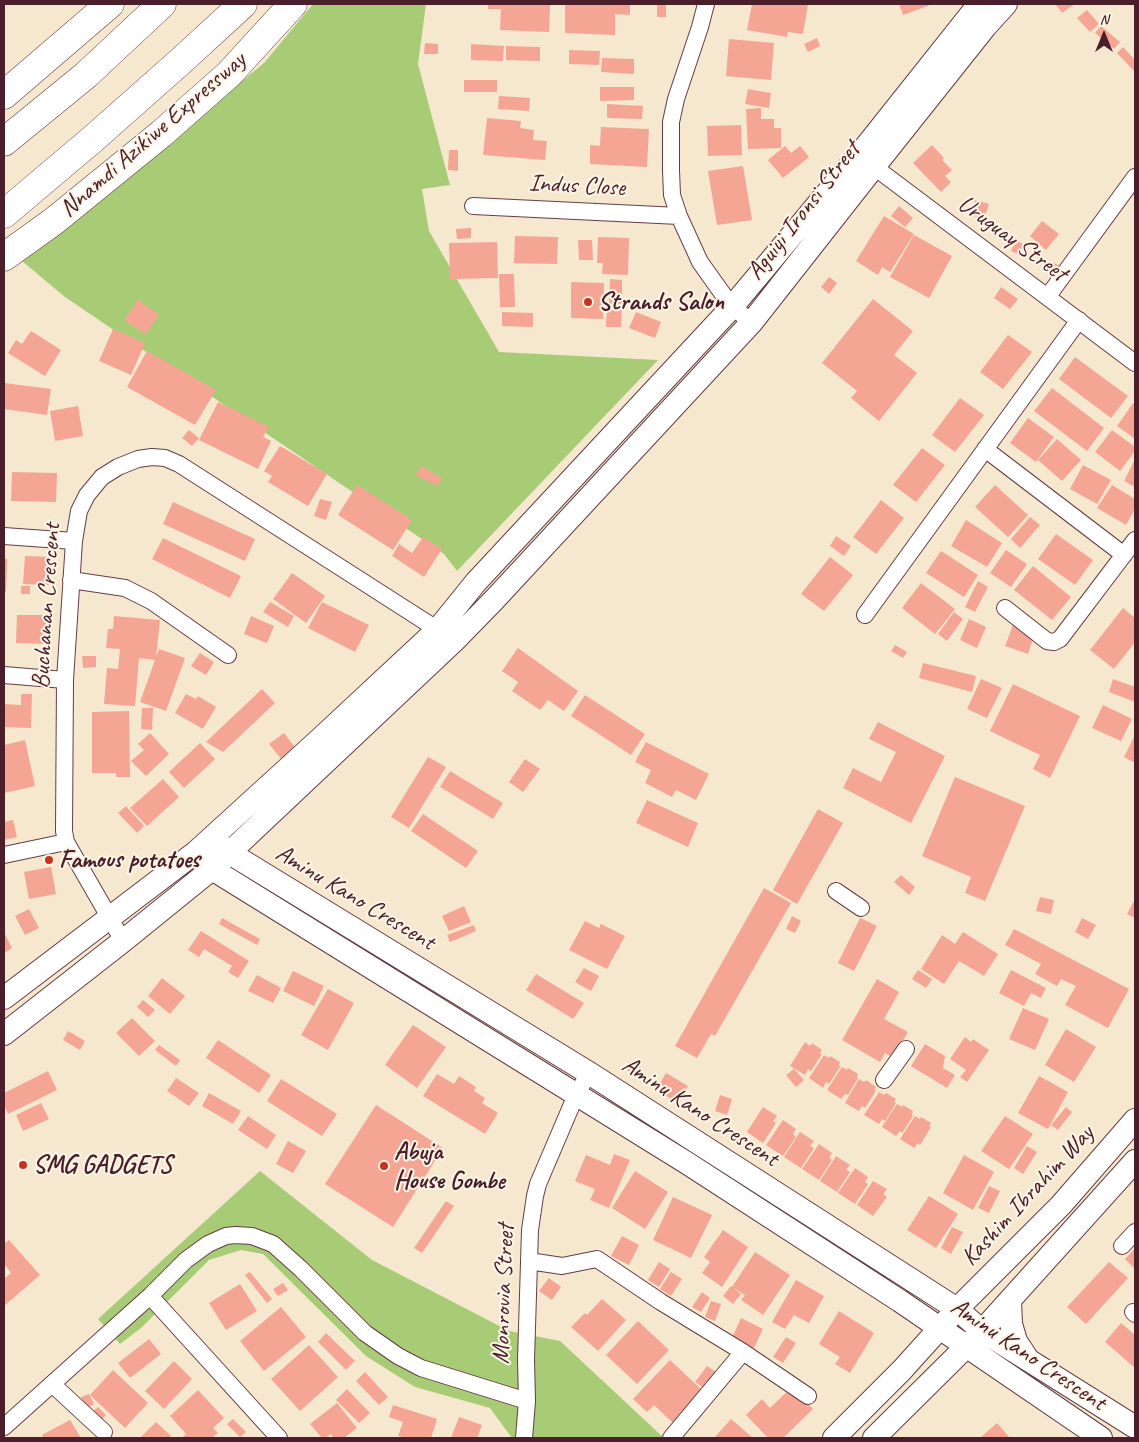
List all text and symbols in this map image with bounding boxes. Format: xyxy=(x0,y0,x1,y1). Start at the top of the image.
north arrow xyxy=(1079,10,1129,60)
text: N xyxy=(1100,11,1108,28)
street label: Nnamdi Azikiwe Expressway xyxy=(54,46,252,224)
street label: Aguiyi Ironsi Street xyxy=(741,136,867,286)
street label: Indus Close xyxy=(528,169,626,203)
street label: Uruguay Street xyxy=(951,189,1073,289)
place label: Strands Salon xyxy=(598,287,724,317)
marker: Strands Salon xyxy=(582,296,594,308)
street label: Buchanan Crescent xyxy=(26,522,68,690)
street label: Aminu Kano Crescent xyxy=(270,839,440,957)
place label: Famous potatoes xyxy=(59,845,200,875)
marker: Famous potatoes xyxy=(43,854,55,866)
street label: Aminu Kano Crescent xyxy=(616,1050,784,1174)
street label: Kashim Ibrahim Way xyxy=(955,1120,1101,1272)
place label: Abuja House Gombe xyxy=(394,1137,505,1196)
place label: SMG GADGETS xyxy=(33,1150,172,1180)
marker: SMG GADGETS xyxy=(17,1159,29,1171)
marker: Abuja House Gombe xyxy=(378,1160,390,1172)
street label: Monrovia Street xyxy=(487,1223,521,1365)
street label: Aminu Kano Crescent xyxy=(945,1292,1111,1418)

